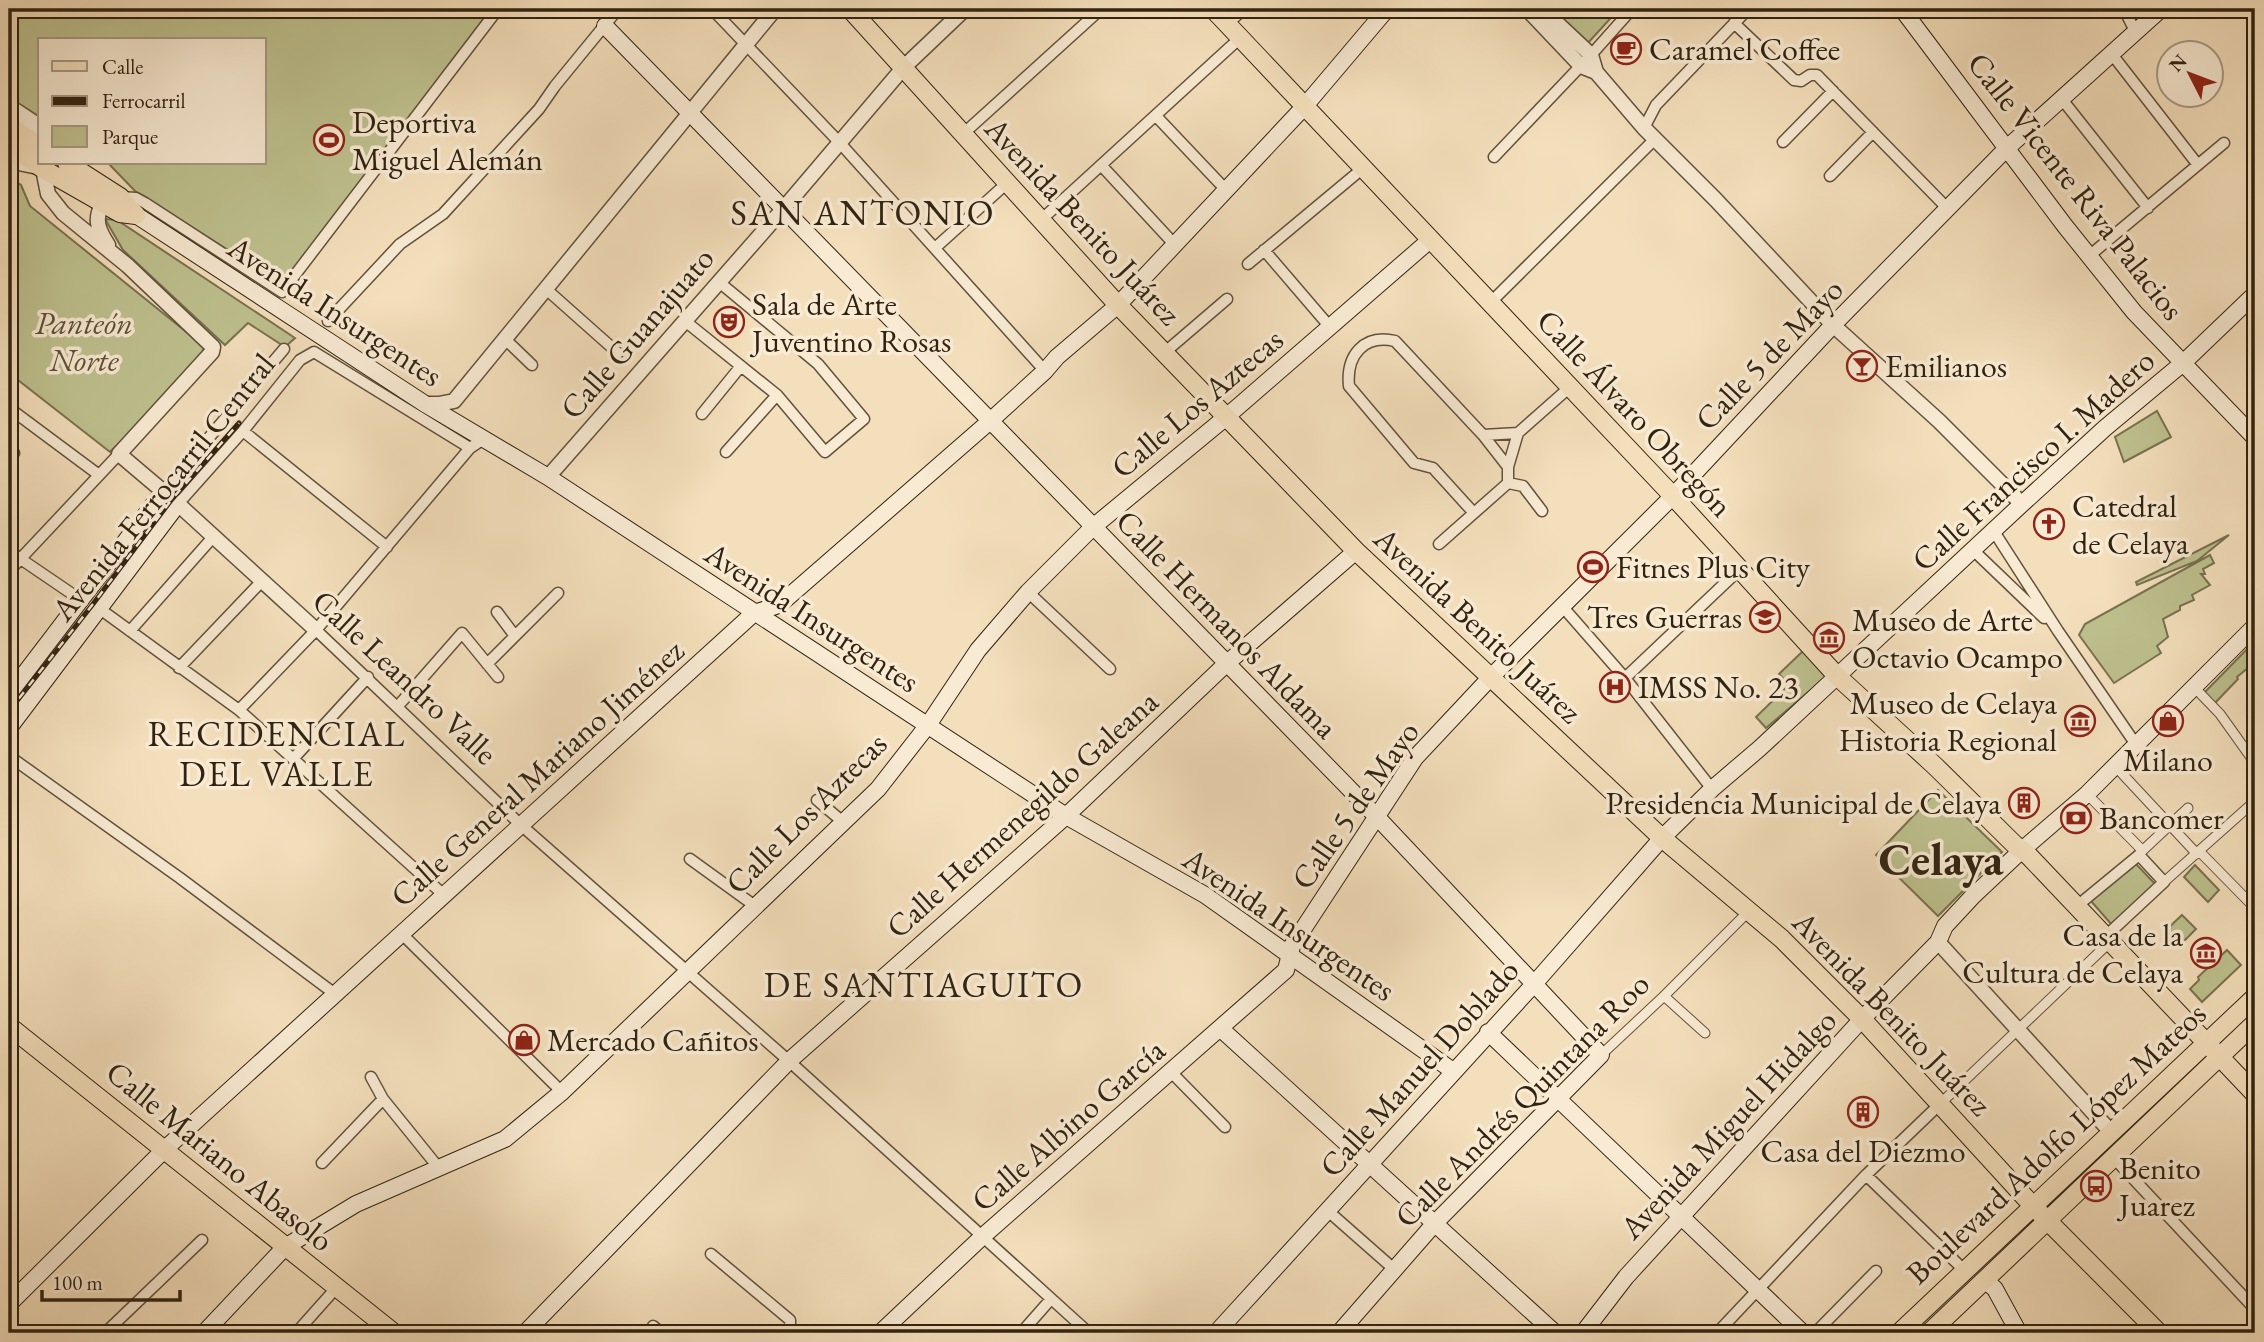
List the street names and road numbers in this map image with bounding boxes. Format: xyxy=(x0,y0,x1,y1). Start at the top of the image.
street label: Calle Vicente Riva Palacios xyxy=(1958,44,2194,328)
street label: Avenida Benito Juárez xyxy=(975,107,1190,334)
street label: Avenida Insurgentes xyxy=(219,225,450,396)
street label: Calle Guanajuato xyxy=(551,238,723,428)
street label: Calle 5 de Mayo xyxy=(1686,269,1852,439)
street label: Calle Álvaro Obregón xyxy=(1528,300,1742,526)
street label: Calle Los Aztecas xyxy=(1102,319,1292,487)
street label: Calle Francisco I. Madero xyxy=(1903,340,2163,580)
street label: Avenida Ferrocarril Central xyxy=(41,344,284,630)
street label: Calle Hermanos Aldama xyxy=(1107,501,1347,748)
street label: Avenida Benito Juárez xyxy=(1364,517,1591,732)
street label: Avenida Insurgentes xyxy=(696,531,927,702)
street label: Calle Leandro Valle xyxy=(303,580,507,774)
street label: Calle General Mariano Jiménez xyxy=(381,630,693,916)
street label: Calle Hermenegildo Galeana xyxy=(877,680,1167,947)
street label: Calle 5 de Mayo xyxy=(1282,713,1428,897)
street label: Calle Los Aztecas xyxy=(716,723,896,903)
street label: Avenida Insurgentes xyxy=(1174,837,1403,1011)
street label: Avenida Benito Juárez xyxy=(1783,901,2001,1125)
street label: Calle Manuel Doblado xyxy=(1310,950,1528,1186)
street label: Calle Andrés Quintana Roo xyxy=(1385,963,1659,1237)
street label: Boulevard Adolfo López Mateos xyxy=(1897,993,2215,1293)
street label: Avenida Miguel Hidalgo xyxy=(1610,1000,1846,1249)
street label: Calle Albino García xyxy=(962,1029,1174,1221)
street label: Calle Mariano Abasolo xyxy=(98,1051,342,1261)

